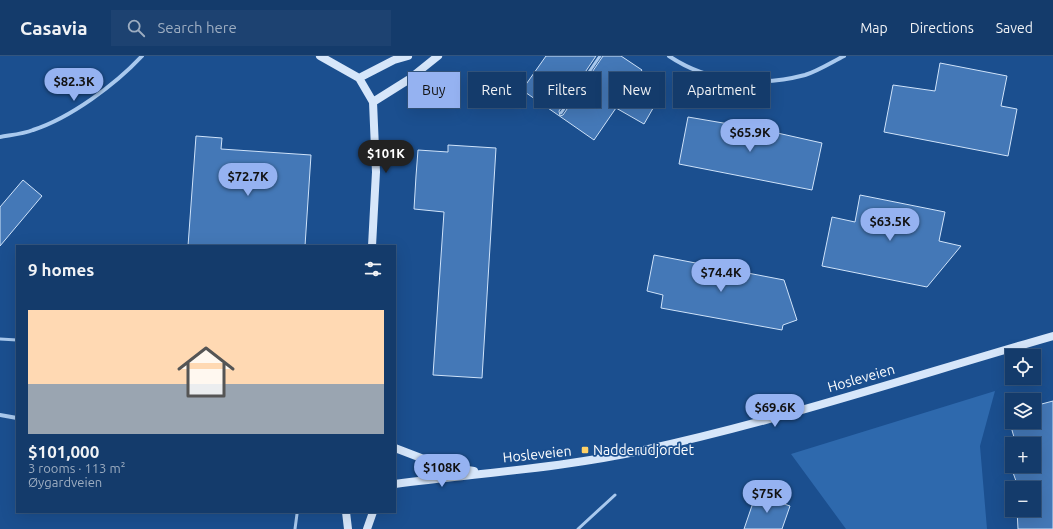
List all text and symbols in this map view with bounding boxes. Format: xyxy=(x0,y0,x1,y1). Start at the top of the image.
search box xyxy=(111,10,391,46)
text: Casavia xyxy=(20,17,87,39)
icon: search xyxy=(125,17,147,39)
text: Search here xyxy=(157,19,237,36)
text: Map xyxy=(860,20,888,36)
text: Directions xyxy=(910,20,974,36)
text: Saved xyxy=(996,20,1033,36)
pin: $82.3K xyxy=(41,68,107,102)
chip: Buy xyxy=(408,72,460,108)
chip: Rent xyxy=(468,72,526,108)
chip: Filters xyxy=(534,72,601,108)
chip: New xyxy=(609,72,665,108)
chip: Apartment xyxy=(673,72,770,108)
text: $82.3K xyxy=(53,74,95,88)
pin: $65.9K xyxy=(717,119,783,153)
text: $65.9K xyxy=(729,125,771,139)
pin: $101K xyxy=(358,140,414,174)
text: $101K xyxy=(367,146,405,160)
pin: $72.7K xyxy=(215,163,281,197)
text: $72.7K xyxy=(227,169,269,183)
pin: $63.5K xyxy=(857,208,923,242)
text: $63.5K xyxy=(869,214,911,228)
icon: filters xyxy=(362,258,384,280)
pin: $74.4K xyxy=(688,259,754,293)
text: 9 homes xyxy=(28,260,94,279)
text: $74.4K xyxy=(700,265,742,279)
icon: home xyxy=(170,336,242,408)
map controls xyxy=(1005,349,1041,517)
button: locate xyxy=(1005,349,1041,385)
street label: Hosleveien xyxy=(826,361,896,395)
button: layers xyxy=(1005,393,1041,429)
pin: $69.6K xyxy=(742,394,808,428)
text: $69.6K xyxy=(754,400,796,414)
button: + xyxy=(1005,437,1041,473)
text: $101,000 xyxy=(28,442,99,461)
street label: Hosleveien xyxy=(502,442,572,466)
place label: Nadderudjordet xyxy=(593,442,695,458)
marker: Nadderudjordet xyxy=(580,445,590,455)
pin: $108K xyxy=(414,454,470,488)
text: $108K xyxy=(423,460,461,474)
text: 3 rooms · 113 m² xyxy=(28,461,125,475)
text: Øygardveien xyxy=(28,475,102,489)
pin: $75K xyxy=(743,480,791,514)
button: − xyxy=(1005,481,1041,517)
text: $75K xyxy=(752,486,782,500)

